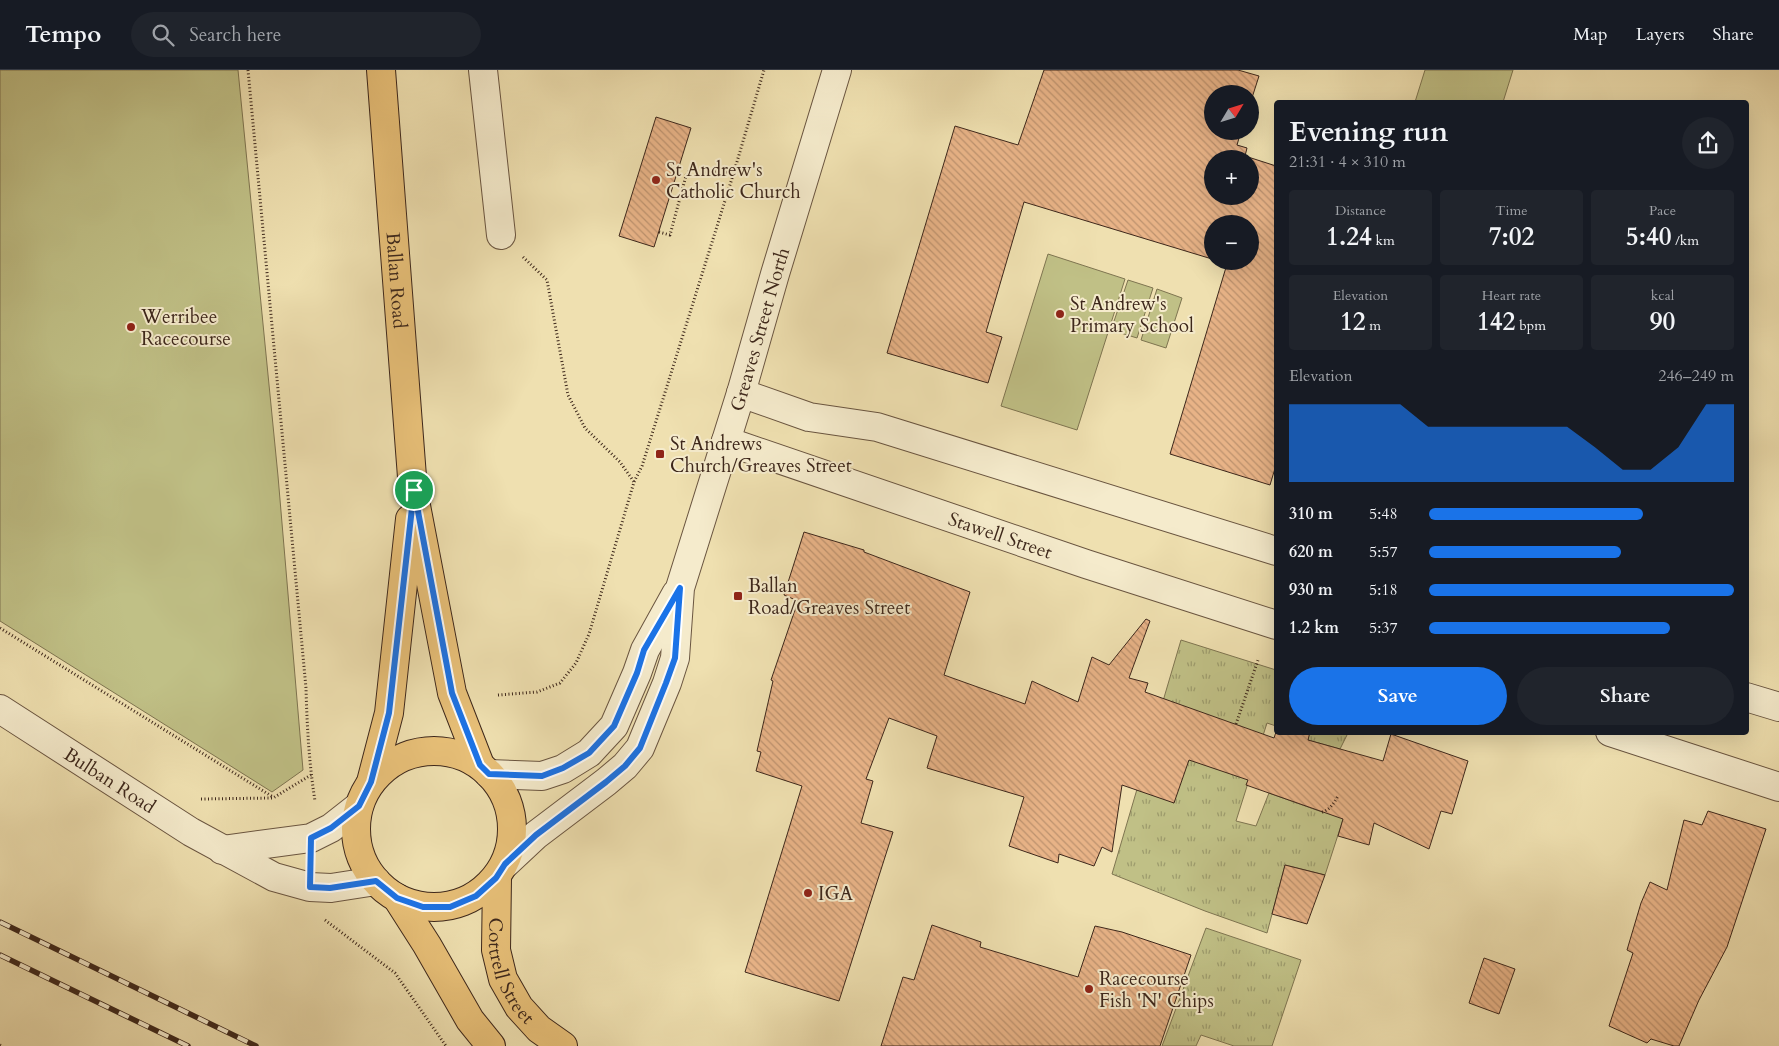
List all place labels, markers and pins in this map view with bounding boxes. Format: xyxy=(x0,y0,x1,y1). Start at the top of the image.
place label: St Andrew's Catholic Church xyxy=(666,157,801,205)
marker: St Andrew's Catholic Church xyxy=(650,174,662,186)
place label: St Andrew's Primary School xyxy=(1070,291,1194,339)
place label: Werribee Racecourse xyxy=(140,304,231,352)
marker: St Andrew's Primary School xyxy=(1054,308,1066,320)
marker: Werribee Racecourse xyxy=(125,321,137,333)
place label: St Andrews Church/Greaves Street xyxy=(670,431,852,479)
marker: St Andrews Church/Greaves Street xyxy=(654,448,666,460)
pin xyxy=(393,469,435,511)
place label: Ballan Road/Greaves Street xyxy=(748,573,910,621)
marker: Ballan Road/Greaves Street xyxy=(732,590,744,602)
place label: IGA xyxy=(818,881,854,907)
marker: IGA xyxy=(802,887,814,899)
place label: Racecourse Fish 'N' Chips xyxy=(1099,966,1214,1014)
marker: Racecourse Fish 'N' Chips xyxy=(1083,983,1095,995)

